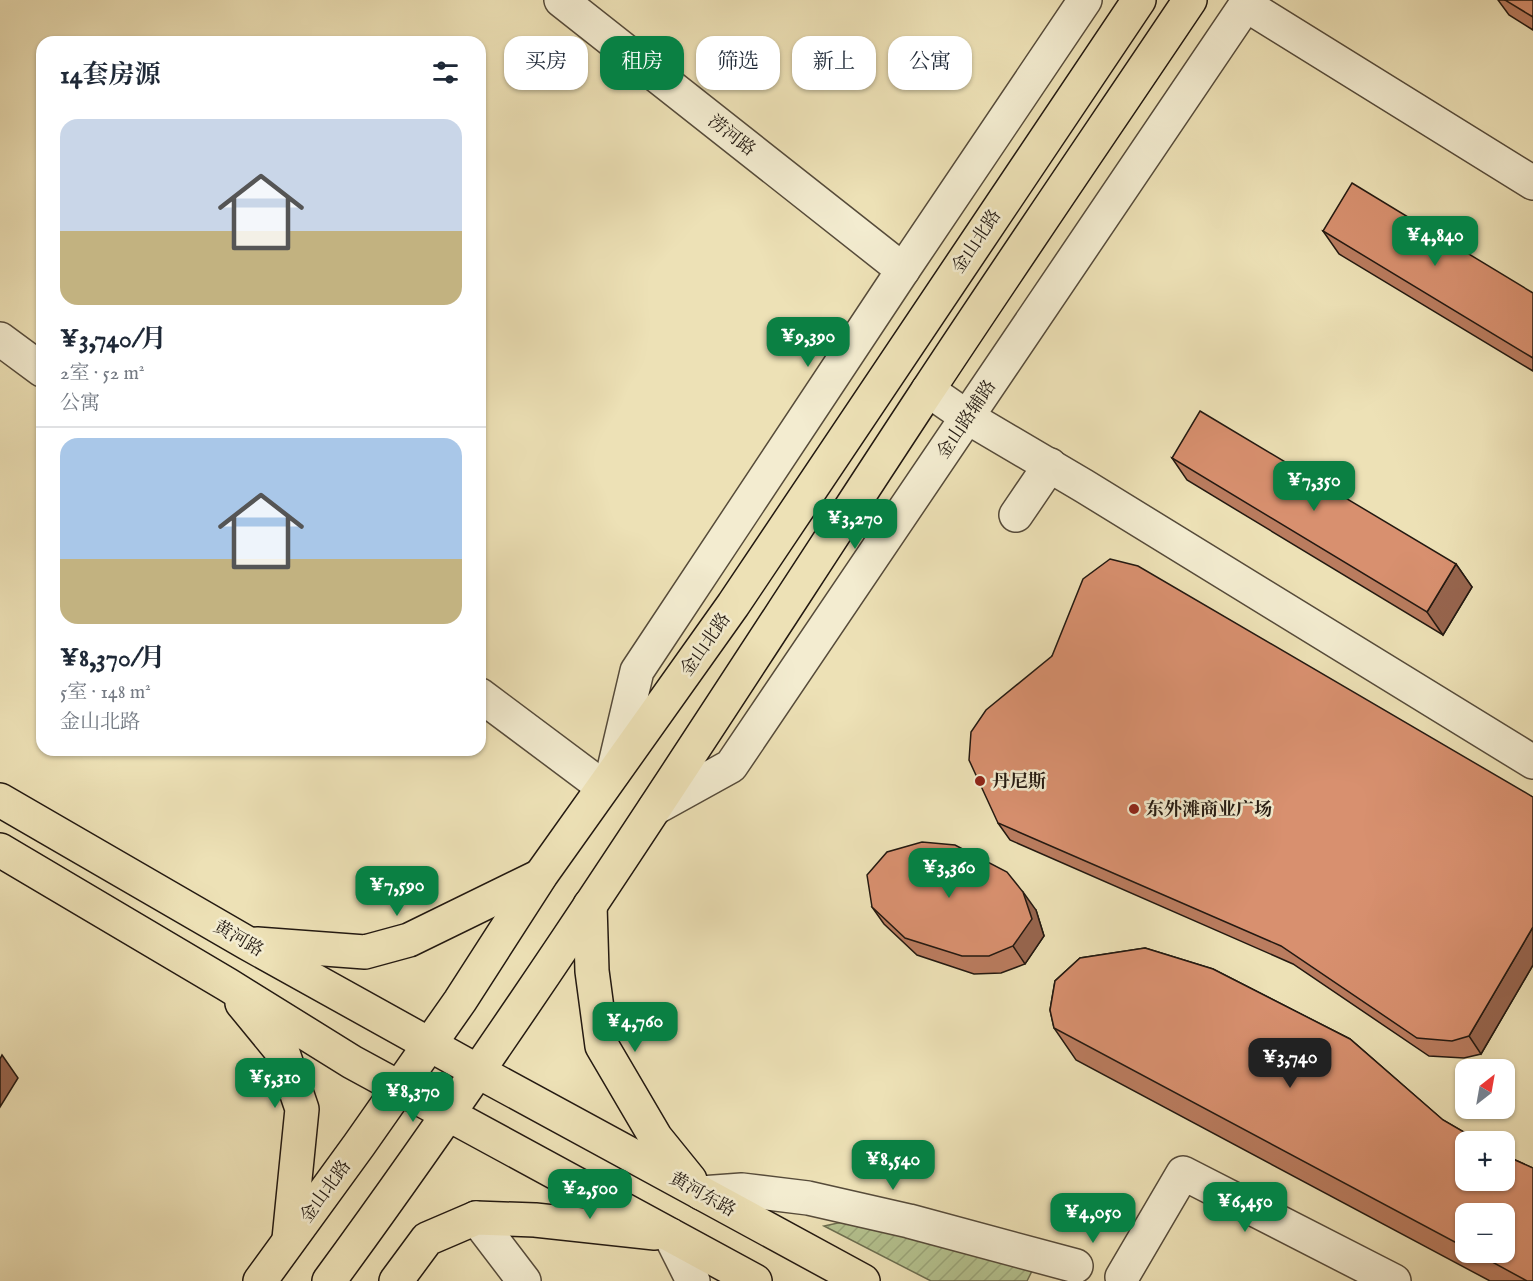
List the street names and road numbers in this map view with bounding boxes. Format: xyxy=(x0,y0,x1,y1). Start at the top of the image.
street label: 涝河路 xyxy=(703,110,759,162)
street label: 金山北路 xyxy=(948,206,1007,278)
street label: 金山路辅路 xyxy=(933,376,1002,464)
street label: 金山北路 xyxy=(676,609,736,681)
street label: 黄河路 xyxy=(209,916,267,963)
street label: 金山北路 xyxy=(296,1156,357,1228)
street label: 黄河东路 xyxy=(665,1168,739,1223)

